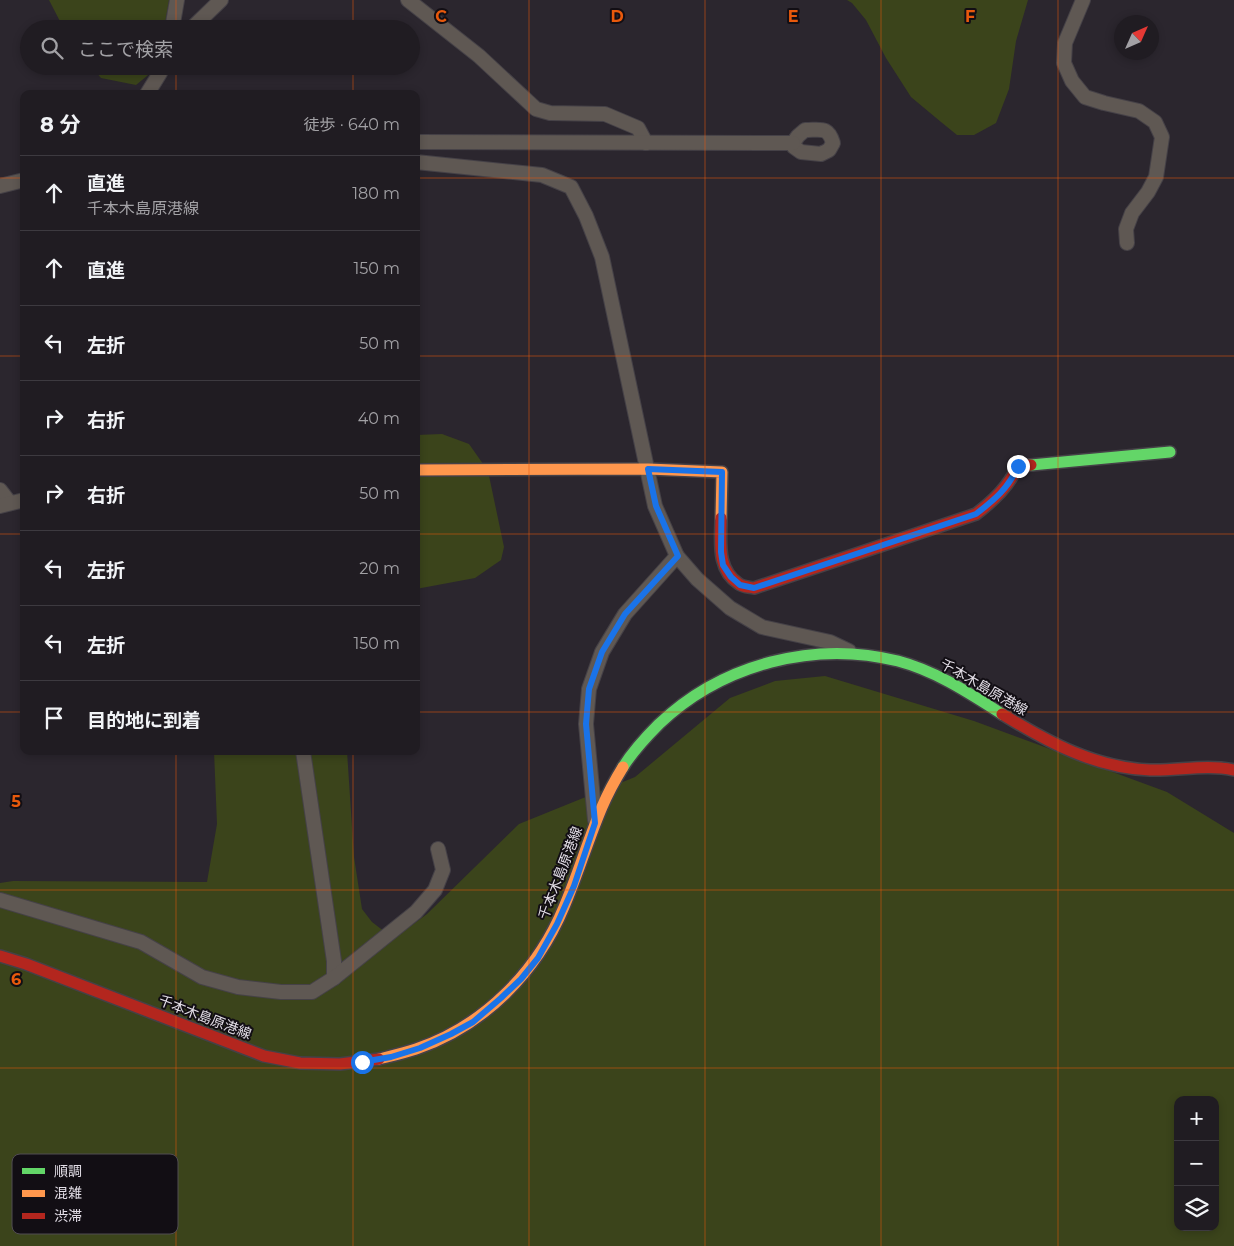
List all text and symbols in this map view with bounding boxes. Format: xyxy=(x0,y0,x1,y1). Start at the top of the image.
text: C xyxy=(435,7,447,26)
text: D xyxy=(610,7,624,26)
text: E xyxy=(788,7,798,26)
text: F xyxy=(965,7,975,26)
north arrow xyxy=(1114,15,1159,60)
search box xyxy=(20,20,420,75)
icon: search xyxy=(38,34,66,62)
text: ここで検索 xyxy=(78,38,173,61)
text: 8 分 xyxy=(40,112,81,137)
text: 徒歩 · 640 m xyxy=(304,115,400,134)
text: 直進 xyxy=(87,172,125,195)
icon: ahead xyxy=(40,179,68,207)
text: 180 m xyxy=(352,184,400,203)
text: 千本木島原港線 xyxy=(87,199,199,218)
icon: ahead xyxy=(40,254,68,282)
text: 直進 xyxy=(87,259,125,282)
text: 150 m xyxy=(353,259,400,278)
icon: left xyxy=(40,329,68,357)
text: 左折 xyxy=(87,334,125,357)
text: 50 m xyxy=(359,334,400,353)
icon: right xyxy=(40,404,68,432)
text: 右折 xyxy=(87,409,125,432)
text: 40 m xyxy=(358,409,400,428)
route end xyxy=(1007,455,1030,478)
icon: right xyxy=(40,479,68,507)
text: 右折 xyxy=(87,484,125,507)
text: 50 m xyxy=(359,484,400,503)
icon: left xyxy=(40,554,68,582)
text: 左折 xyxy=(87,559,125,582)
text: 20 m xyxy=(359,559,400,578)
icon: left xyxy=(40,629,68,657)
text: 左折 xyxy=(87,634,125,657)
text: 150 m xyxy=(353,634,400,653)
street label: 千本木島原港線 xyxy=(937,655,1031,719)
icon: arrive xyxy=(40,704,68,732)
text: 目的地に到着 xyxy=(87,709,201,732)
text: 5 xyxy=(11,792,21,811)
street label: 千本木島原港線 xyxy=(534,824,586,922)
text: 6 xyxy=(11,970,21,989)
street label: 千本木島原港線 xyxy=(156,991,254,1043)
route start xyxy=(351,1051,374,1074)
map controls xyxy=(1174,1096,1219,1231)
button: + xyxy=(1174,1096,1219,1141)
button: − xyxy=(1174,1141,1219,1186)
legend xyxy=(12,1154,178,1234)
text: 順調 xyxy=(54,1162,82,1180)
text: 混雑 xyxy=(54,1184,82,1202)
button: layers xyxy=(1174,1186,1219,1231)
text: 渋滞 xyxy=(54,1207,82,1225)

